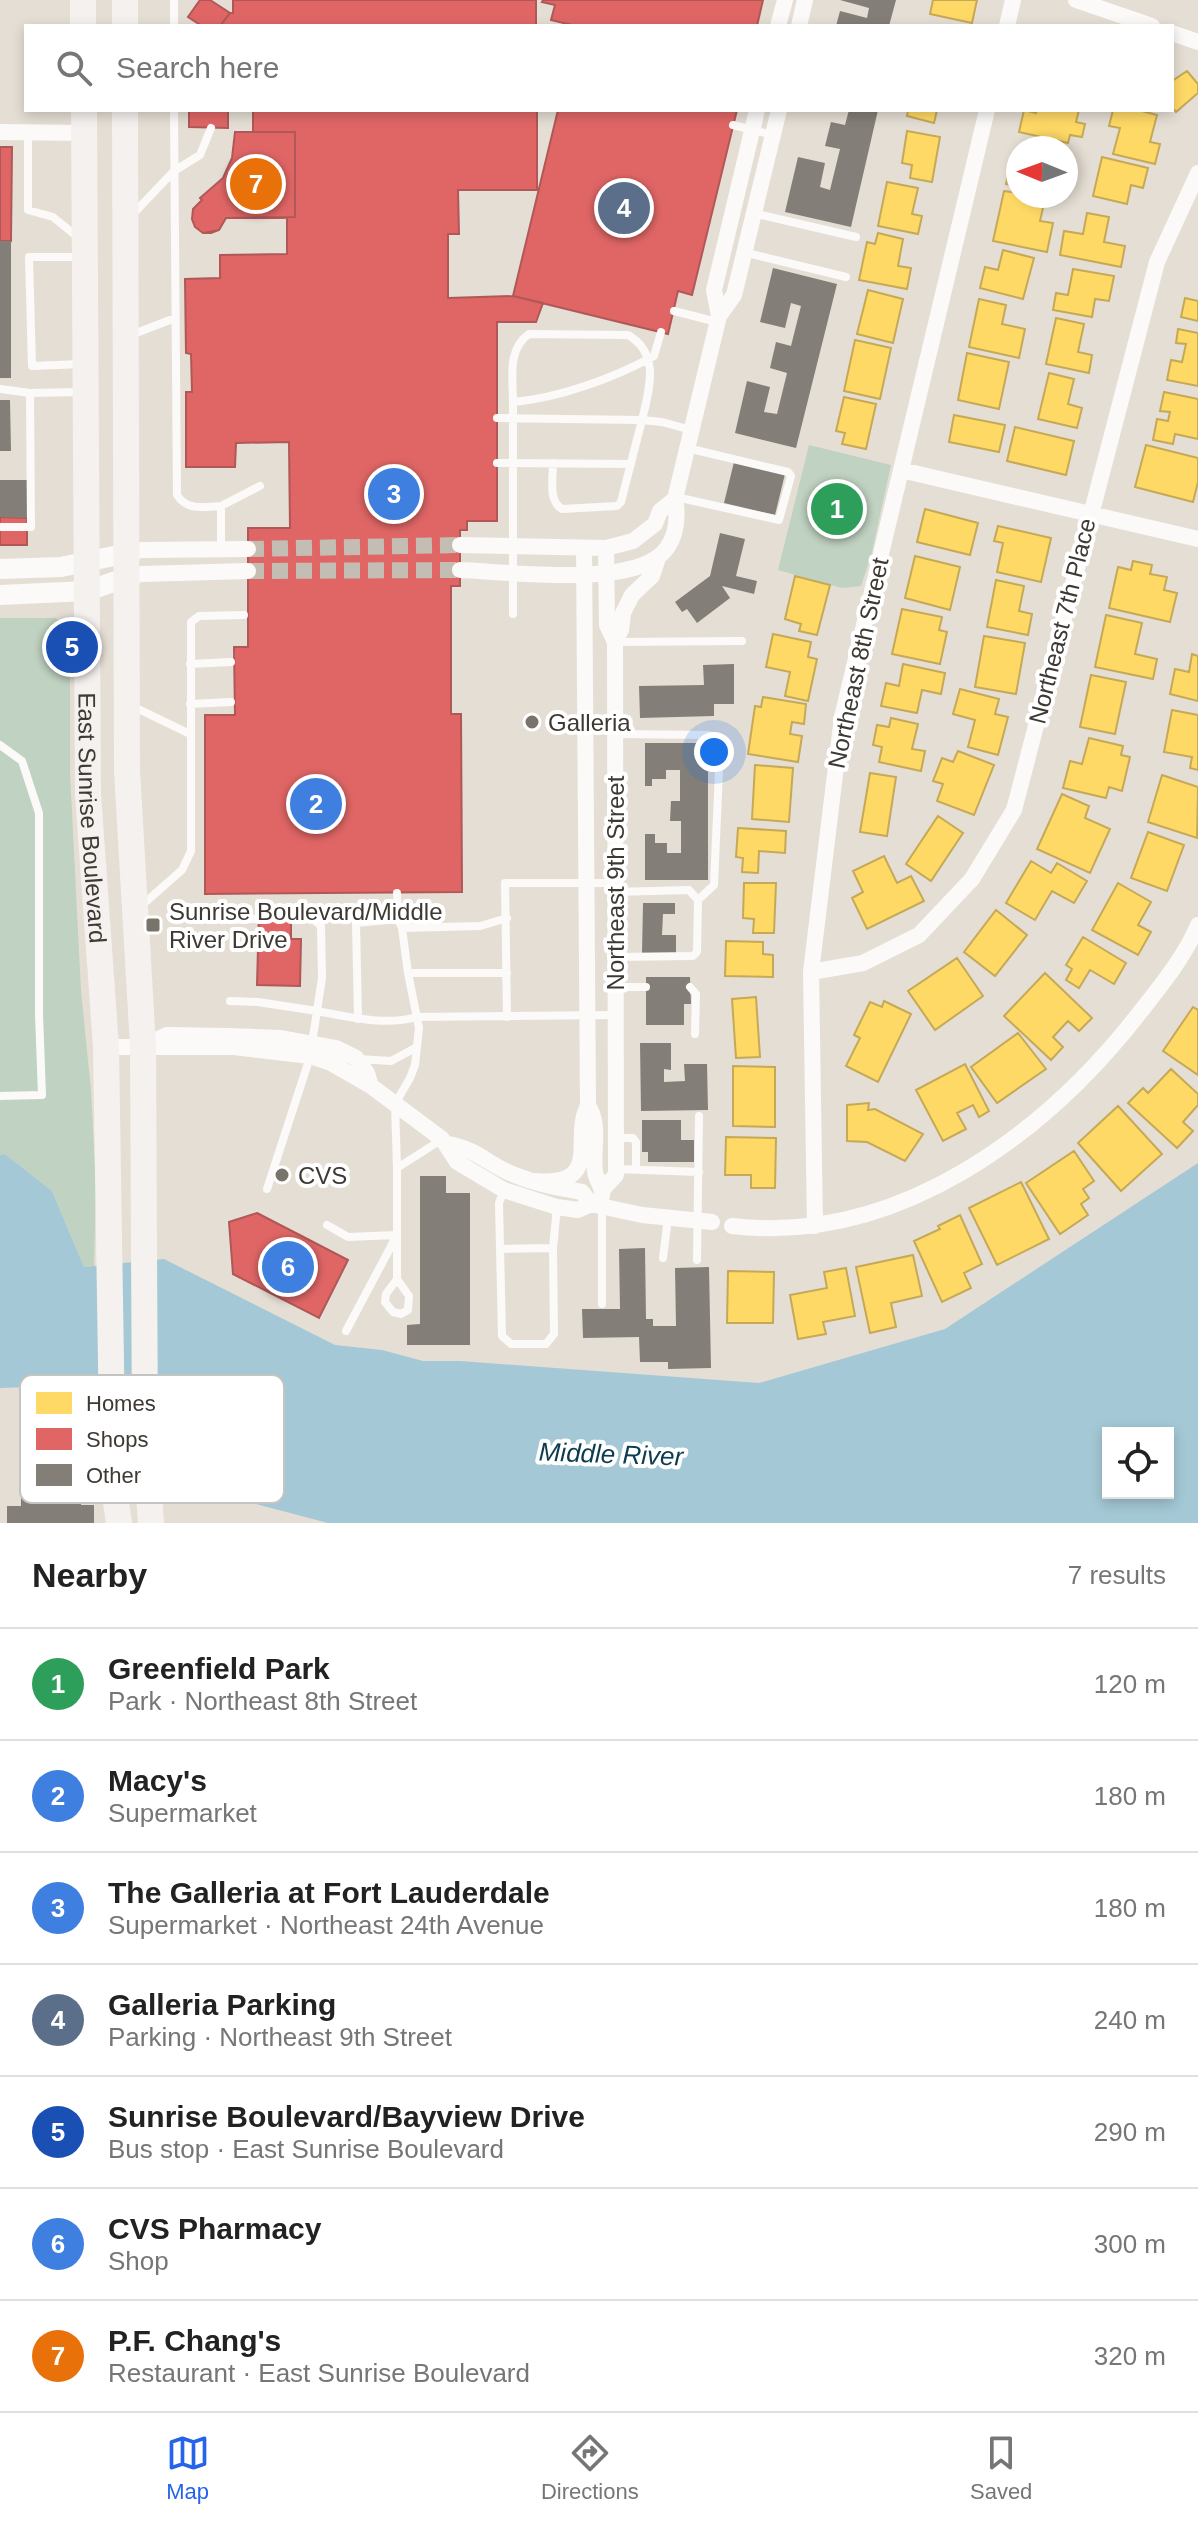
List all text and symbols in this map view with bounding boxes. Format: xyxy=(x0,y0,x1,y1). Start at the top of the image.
search box xyxy=(24,24,1174,112)
icon: search xyxy=(52,46,96,90)
text: Search here xyxy=(116,51,279,84)
north arrow xyxy=(1006,136,1078,208)
pin: 7 xyxy=(230,154,282,214)
pin: 4 xyxy=(598,178,650,238)
pin: 3 xyxy=(368,464,420,524)
pin: 1 xyxy=(811,479,863,539)
street label: Northeast 7th Place xyxy=(1023,515,1101,727)
street label: Northeast 8th Street xyxy=(822,555,894,771)
pin: 5 xyxy=(46,617,98,677)
street label: East Sunrise Boulevard xyxy=(74,692,112,944)
place label: Galleria xyxy=(548,709,631,736)
marker: Galleria xyxy=(523,713,541,731)
your location xyxy=(694,732,734,772)
pin: 2 xyxy=(290,774,342,834)
street label: Northeast 9th Street xyxy=(602,775,629,990)
place label: Sunrise Boulevard/Middle River Drive xyxy=(169,898,442,953)
marker: Sunrise Boulevard/Middle River Drive xyxy=(144,916,162,934)
place label: CVS xyxy=(298,1162,347,1189)
marker: CVS xyxy=(273,1166,291,1184)
pin: 6 xyxy=(262,1237,314,1297)
legend xyxy=(20,1375,284,1503)
text: Homes xyxy=(86,1391,156,1416)
text: Shops xyxy=(86,1427,148,1452)
map controls xyxy=(1102,1427,1174,1499)
button: locate xyxy=(1102,1427,1174,1499)
water label: Middle River xyxy=(538,1436,685,1472)
text: Other xyxy=(86,1463,141,1488)
text: Nearby xyxy=(32,1556,147,1594)
text: 7 results xyxy=(1068,1560,1166,1590)
text: Greenfield Park xyxy=(108,1652,330,1685)
text: 1 xyxy=(51,1669,65,1699)
text: 120 m xyxy=(1094,1669,1166,1699)
text: Park · Northeast 8th Street xyxy=(108,1686,417,1716)
text: Macy's xyxy=(108,1764,207,1797)
text: 2 xyxy=(51,1781,65,1811)
text: 180 m xyxy=(1094,1781,1166,1811)
text: Supermarket xyxy=(108,1798,257,1828)
text: The Galleria at Fort Lauderdale xyxy=(108,1876,550,1909)
text: 3 xyxy=(51,1893,65,1923)
text: 180 m xyxy=(1094,1893,1166,1923)
text: Supermarket · Northeast 24th Avenue xyxy=(108,1910,544,1940)
text: Galleria Parking xyxy=(108,1988,336,2021)
text: 4 xyxy=(51,2005,65,2035)
text: 240 m xyxy=(1094,2005,1166,2035)
text: Parking · Northeast 9th Street xyxy=(108,2022,452,2052)
text: Sunrise Boulevard/Bayview Drive xyxy=(108,2100,585,2133)
text: 5 xyxy=(51,2117,65,2147)
text: 290 m xyxy=(1094,2117,1166,2147)
text: Bus stop · East Sunrise Boulevard xyxy=(108,2134,504,2164)
text: CVS Pharmacy xyxy=(108,2212,321,2245)
text: 6 xyxy=(51,2229,65,2259)
text: 300 m xyxy=(1094,2229,1166,2259)
text: Shop xyxy=(108,2246,169,2276)
text: P.F. Chang's xyxy=(108,2324,281,2357)
text: 7 xyxy=(51,2341,65,2371)
text: 320 m xyxy=(1094,2341,1166,2371)
text: Restaurant · East Sunrise Boulevard xyxy=(108,2358,530,2388)
tab: Map xyxy=(166,2431,210,2505)
tab: Directions xyxy=(541,2431,639,2505)
tab: Saved xyxy=(970,2431,1032,2505)

